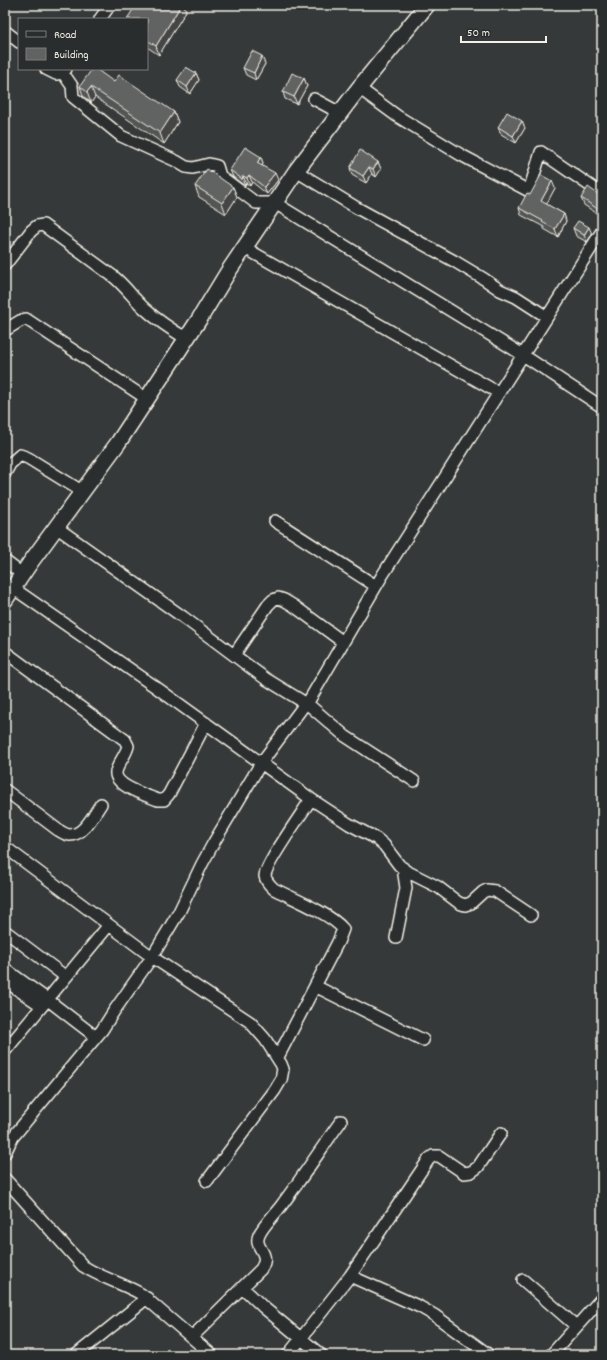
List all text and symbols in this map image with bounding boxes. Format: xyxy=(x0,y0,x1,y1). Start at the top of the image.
legend xyxy=(18,18,148,70)
scale bar xyxy=(461,18,546,44)
text: 50 m xyxy=(467,25,490,42)
text: Road xyxy=(54,27,76,44)
text: Building xyxy=(54,47,89,64)

